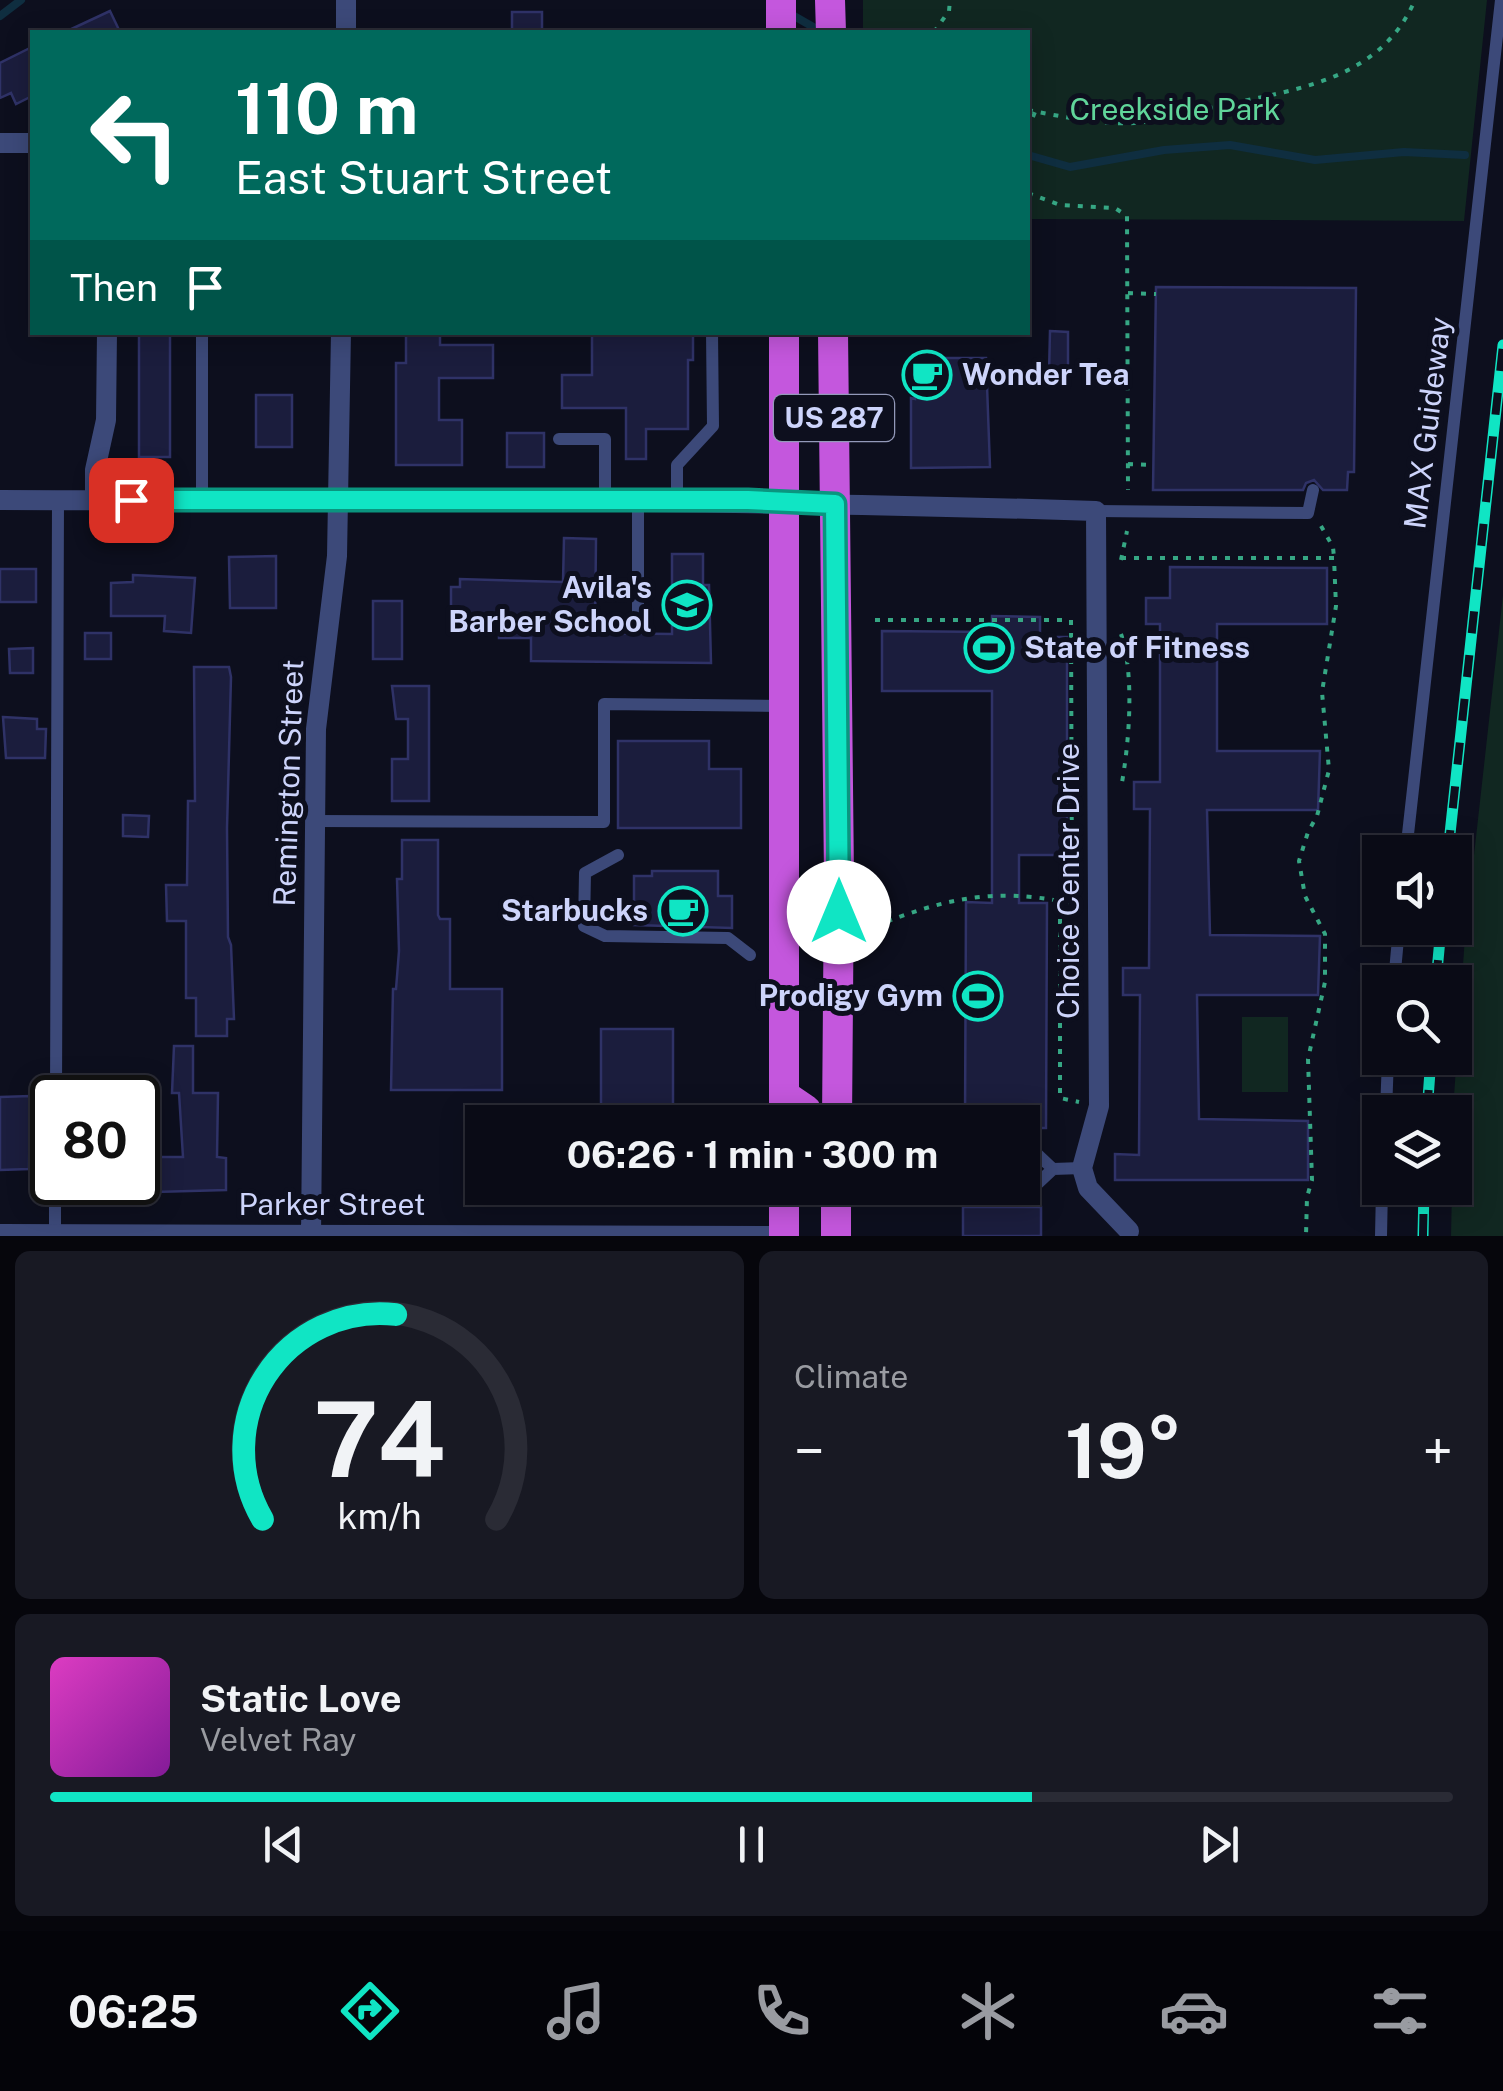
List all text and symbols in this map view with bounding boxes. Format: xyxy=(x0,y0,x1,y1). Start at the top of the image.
text: 110 m xyxy=(235,67,419,150)
icon: left xyxy=(70,70,200,200)
park label: Creekside Park xyxy=(1069,91,1281,127)
text: East Stuart Street xyxy=(235,151,612,204)
icon: arrive xyxy=(178,260,233,315)
text: Then xyxy=(70,265,158,310)
street label: MAX Guideway xyxy=(1396,315,1458,531)
cafe icon: Wonder Tea xyxy=(901,349,953,401)
place label: Wonder Tea xyxy=(962,356,1130,392)
road number: US 287 xyxy=(774,395,894,441)
pin xyxy=(89,458,174,543)
icon: arrive xyxy=(104,473,159,528)
place label: Avila's Barber School xyxy=(448,569,652,639)
school or university icon: Avila's Barber School xyxy=(661,579,713,631)
sports icon: State of Fitness xyxy=(963,622,1015,674)
place label: State of Fitness xyxy=(1024,629,1250,665)
street label: Remington Street xyxy=(266,659,310,907)
street label: Choice Center Drive xyxy=(1050,743,1086,1019)
map controls xyxy=(1362,835,1472,1205)
button: sound xyxy=(1362,835,1472,945)
position arrow xyxy=(787,860,891,964)
cafe icon: Starbucks xyxy=(657,885,709,937)
place label: Starbucks xyxy=(501,892,648,928)
button: search xyxy=(1362,965,1472,1075)
sports icon: Prodigy Gym xyxy=(952,970,1004,1022)
place label: Prodigy Gym xyxy=(758,977,943,1013)
speed limit sign: 80 xyxy=(30,1075,160,1205)
button: layers xyxy=(1362,1095,1472,1205)
text: 06:26 · 1 min · 300 m xyxy=(567,1132,938,1177)
street label: Parker Street xyxy=(239,1186,425,1222)
text: Climate xyxy=(794,1358,908,1395)
text: 74 xyxy=(313,1378,446,1500)
text: 19° xyxy=(1065,1407,1182,1495)
text: − xyxy=(794,1419,825,1483)
text: + xyxy=(1422,1419,1453,1483)
text: km/h xyxy=(337,1495,422,1537)
text: Static Love xyxy=(200,1676,402,1721)
text: Velvet Ray xyxy=(200,1721,356,1758)
icon: previous xyxy=(256,1817,311,1872)
icon: pause xyxy=(724,1817,779,1872)
icon: next xyxy=(1192,1817,1247,1872)
icon: directions xyxy=(335,1976,405,2046)
icon: music xyxy=(541,1976,611,2046)
icon: phone xyxy=(747,1976,817,2046)
icon: climate xyxy=(953,1976,1023,2046)
icon: car xyxy=(1159,1976,1229,2046)
icon: filters xyxy=(1365,1976,1435,2046)
text: 06:25 xyxy=(68,1985,199,2038)

